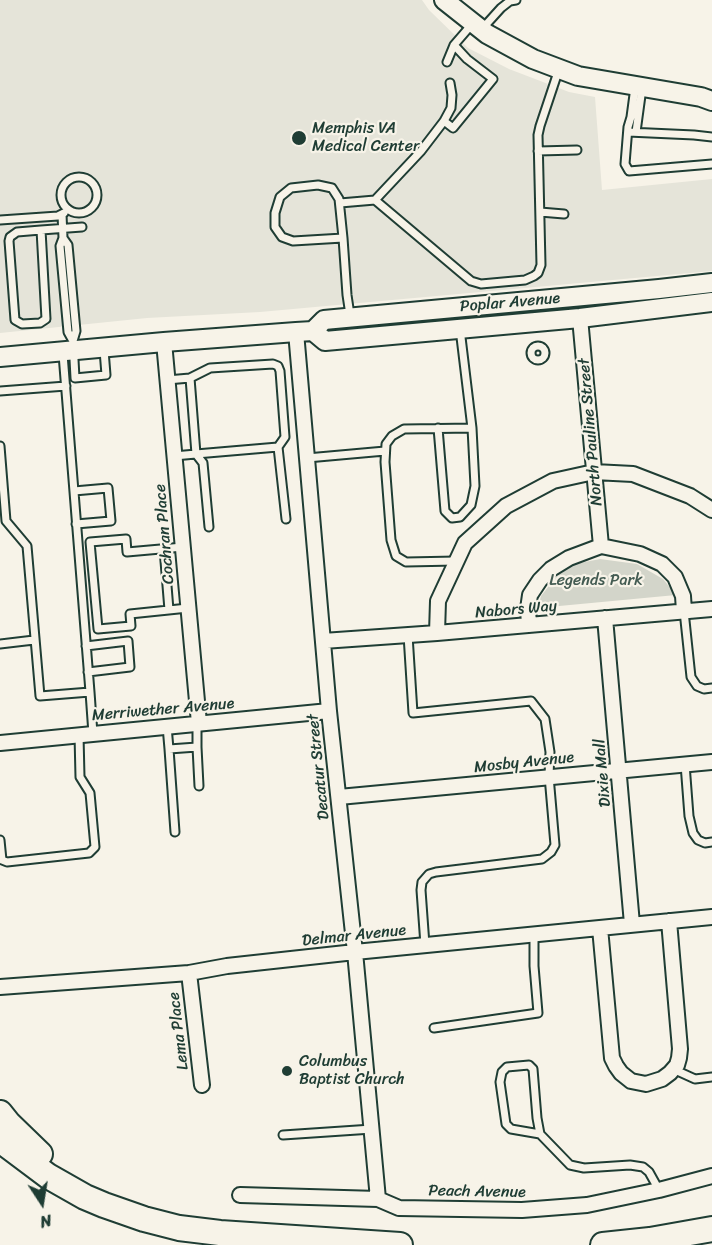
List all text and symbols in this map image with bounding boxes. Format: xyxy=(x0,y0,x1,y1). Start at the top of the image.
place label: Memphis VA Medical Center xyxy=(312,119,419,157)
marker: Memphis VA Medical Center xyxy=(290,129,308,147)
street label: Poplar Avenue xyxy=(459,289,561,317)
street label: North Pauline Street xyxy=(575,357,607,507)
street label: Cochran Place xyxy=(151,483,179,585)
park label: Legends Park xyxy=(549,571,643,591)
street label: Nabors Way xyxy=(474,597,558,623)
street label: Merriwether Avenue xyxy=(91,694,235,726)
street label: Decatur Street xyxy=(304,713,334,821)
street label: Dixie Mall xyxy=(590,738,616,808)
street label: Mosby Avenue xyxy=(473,748,575,778)
street label: Delmar Avenue xyxy=(301,921,407,951)
street label: Lema Place xyxy=(165,991,193,1071)
place label: Columbus Baptist Church xyxy=(299,1052,405,1090)
marker: Columbus Baptist Church xyxy=(280,1064,294,1078)
north arrow xyxy=(12,1173,72,1233)
street label: Peach Avenue xyxy=(428,1182,526,1202)
text: N xyxy=(37,1206,54,1236)

